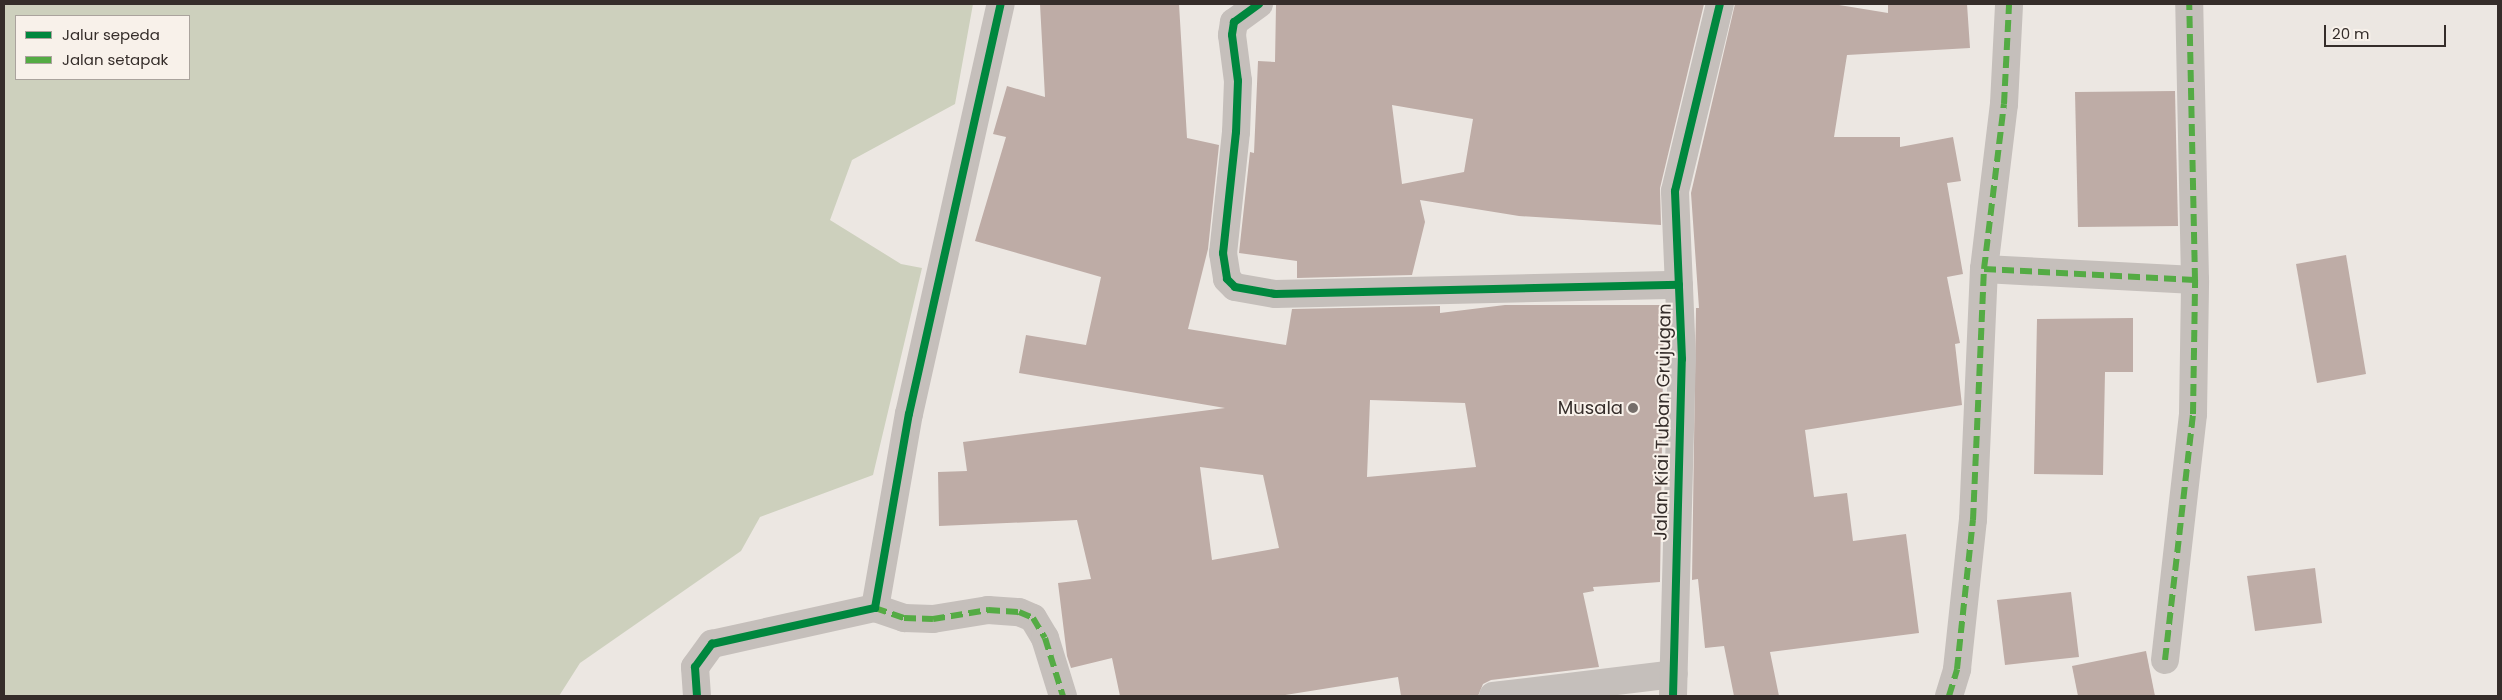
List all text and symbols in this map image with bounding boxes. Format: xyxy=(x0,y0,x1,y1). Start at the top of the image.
legend xyxy=(15,15,190,80)
scale bar xyxy=(2327,15,2450,47)
text: 20 m xyxy=(2332,23,2370,44)
text: Jalur sepeda xyxy=(62,24,160,45)
text: Jalan setapak xyxy=(62,49,168,70)
street label: Jalan Kiai Tuban Grujugan xyxy=(1650,303,1676,541)
place label: Musala xyxy=(1558,397,1623,419)
marker: Musala xyxy=(1627,402,1639,414)

